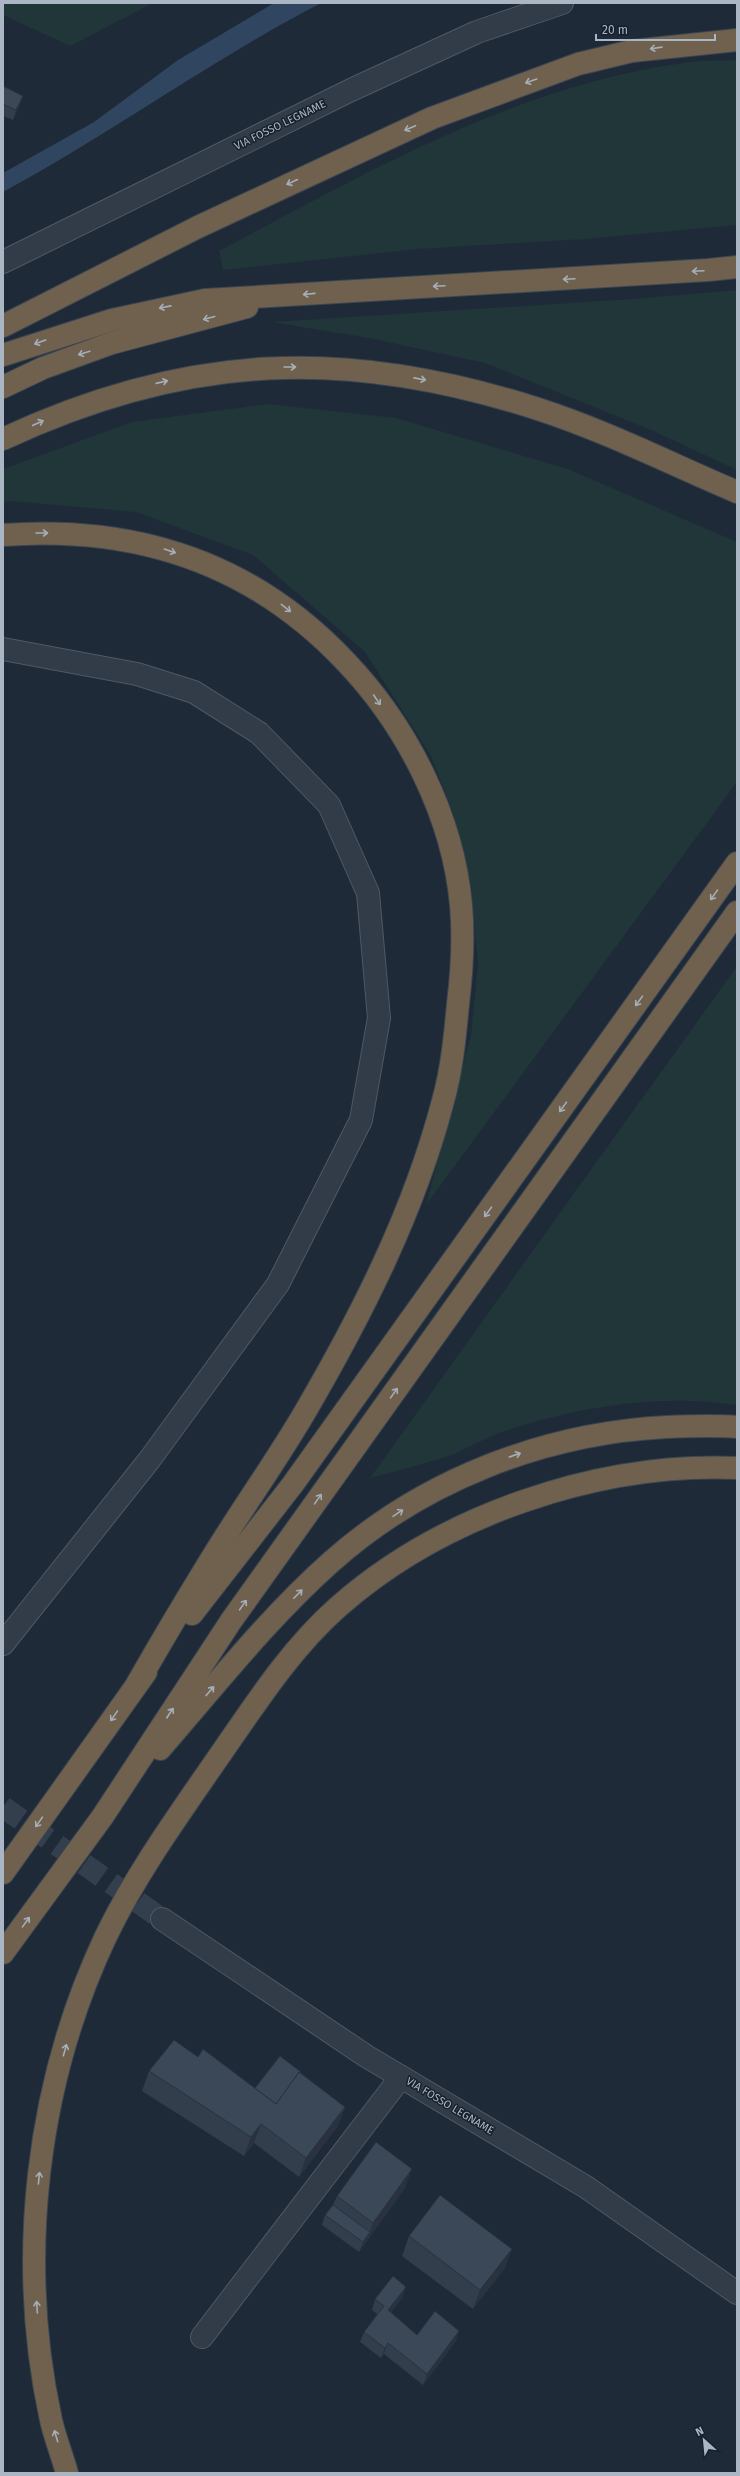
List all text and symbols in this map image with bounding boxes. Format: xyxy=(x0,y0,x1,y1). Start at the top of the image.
scale bar xyxy=(596,16,715,42)
text: 20 m xyxy=(602,23,628,37)
one-way arrow xyxy=(650,44,663,52)
one-way arrow xyxy=(526,78,538,86)
street label: VIA FOSSO LEGNAME xyxy=(232,97,328,153)
one-way arrow xyxy=(404,125,416,132)
one-way arrow xyxy=(286,179,298,186)
one-way arrow xyxy=(692,267,705,275)
one-way arrow xyxy=(562,275,575,282)
one-way arrow xyxy=(433,282,446,289)
one-way arrow xyxy=(303,291,316,298)
one-way arrow xyxy=(158,303,171,311)
one-way arrow xyxy=(202,314,215,322)
one-way arrow xyxy=(34,339,46,347)
one-way arrow xyxy=(77,350,90,357)
one-way arrow xyxy=(283,363,296,371)
one-way arrow xyxy=(413,375,426,383)
one-way arrow xyxy=(155,378,168,386)
one-way arrow xyxy=(32,419,44,426)
one-way arrow xyxy=(35,529,48,537)
one-way arrow xyxy=(163,548,176,555)
one-way arrow xyxy=(280,604,291,613)
one-way arrow xyxy=(373,694,381,705)
one-way arrow xyxy=(710,889,718,900)
one-way arrow xyxy=(635,995,643,1006)
one-way arrow xyxy=(559,1101,567,1112)
one-way arrow xyxy=(483,1207,492,1218)
one-way arrow xyxy=(390,1388,398,1399)
one-way arrow xyxy=(508,1451,520,1459)
one-way arrow xyxy=(314,1494,322,1505)
one-way arrow xyxy=(393,1508,404,1517)
one-way arrow xyxy=(293,1589,303,1599)
one-way arrow xyxy=(239,1600,247,1611)
one-way arrow xyxy=(206,1685,215,1696)
one-way arrow xyxy=(166,1707,174,1718)
one-way arrow xyxy=(110,1710,118,1721)
one-way arrow xyxy=(35,1816,43,1827)
one-way arrow xyxy=(22,1916,30,1927)
one-way arrow xyxy=(62,2044,69,2057)
street label: VIA FOSSO LEGNAME xyxy=(404,2075,496,2137)
one-way arrow xyxy=(36,2172,43,2185)
one-way arrow xyxy=(34,2301,41,2314)
north arrow xyxy=(684,2420,724,2460)
text: N xyxy=(693,2424,706,2439)
one-way arrow xyxy=(52,2429,59,2442)

